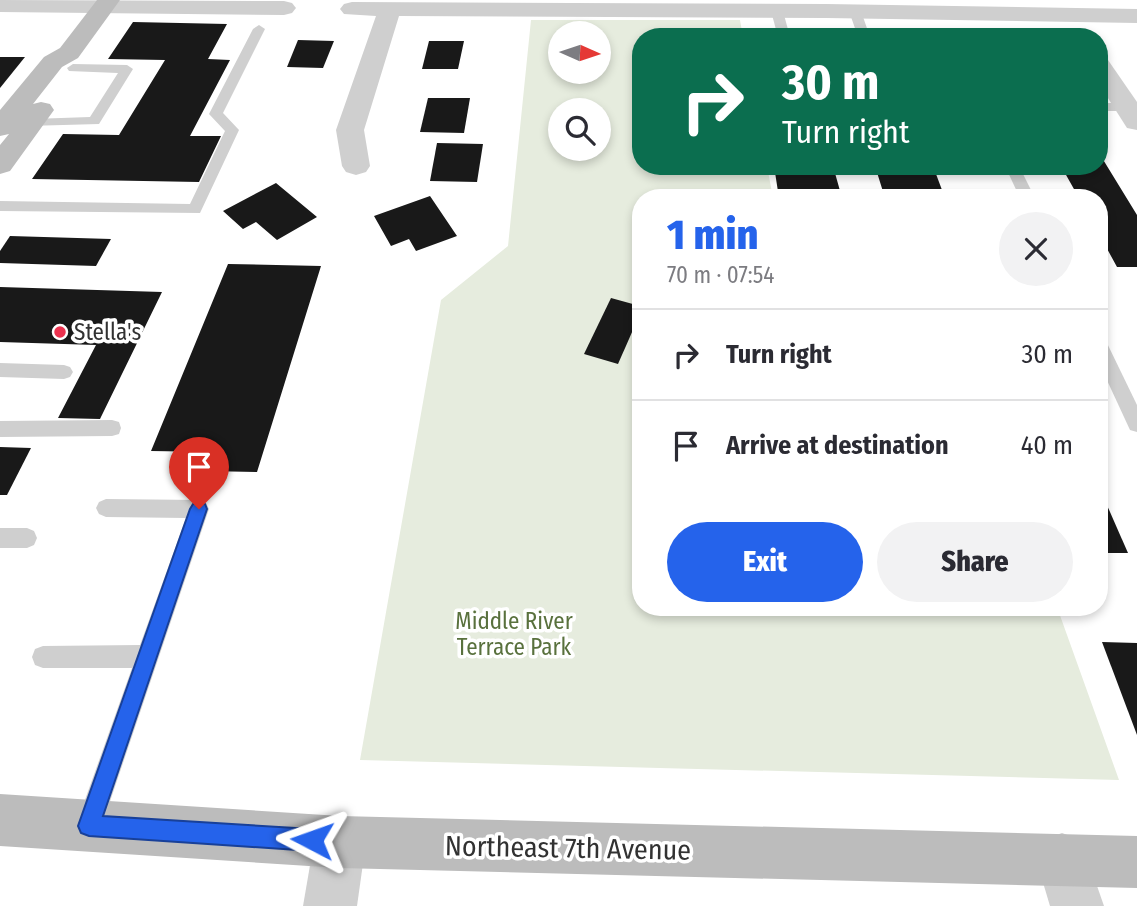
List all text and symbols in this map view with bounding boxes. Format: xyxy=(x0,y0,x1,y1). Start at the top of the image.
north arrow xyxy=(548,21,611,84)
map controls xyxy=(548,21,611,161)
text: 30 m xyxy=(782,53,880,112)
icon: right xyxy=(667,56,758,147)
button: search xyxy=(548,98,611,161)
text: Turn right xyxy=(782,113,909,151)
text: 1 min xyxy=(667,210,758,260)
button: close xyxy=(999,212,1073,286)
text: 70 m · 07:54 xyxy=(667,261,774,289)
place label: Stella's xyxy=(74,318,141,346)
marker: Stella's xyxy=(52,324,68,340)
icon: right xyxy=(667,336,705,374)
text: Turn right xyxy=(726,339,832,370)
text: 30 m xyxy=(1022,339,1073,370)
icon: arrive xyxy=(667,427,705,465)
text: Arrive at destination xyxy=(726,430,949,461)
text: 40 m xyxy=(1021,430,1073,461)
pin xyxy=(169,437,229,509)
icon: arrive xyxy=(180,448,218,486)
button: Exit xyxy=(667,522,863,602)
button: Share xyxy=(877,522,1073,602)
park label: Middle River Terrace Park xyxy=(455,607,573,661)
position arrow xyxy=(275,803,349,877)
street label: Northeast 7th Avenue xyxy=(445,829,691,867)

